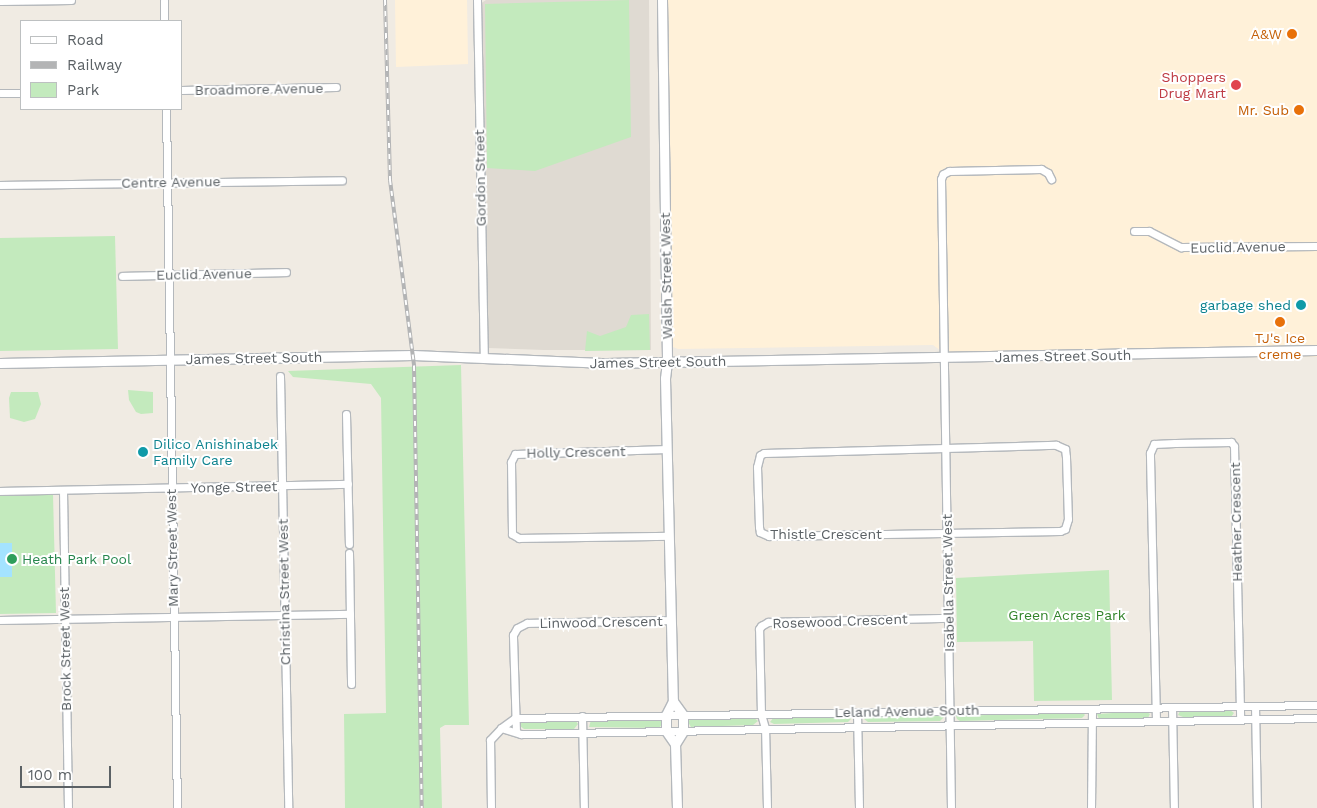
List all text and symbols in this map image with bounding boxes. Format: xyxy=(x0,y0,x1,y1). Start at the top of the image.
legend xyxy=(20,20,182,110)
place label: A&W xyxy=(1251,26,1282,42)
marker: A&W xyxy=(1286,28,1298,40)
text: Road xyxy=(67,31,104,49)
text: Railway xyxy=(67,56,122,74)
place label: Shoppers Drug Mart xyxy=(1158,69,1226,102)
street label: Broadmore Avenue xyxy=(194,79,324,99)
marker: Shoppers Drug Mart xyxy=(1230,79,1242,91)
text: Park xyxy=(67,81,99,99)
place label: Mr. Sub xyxy=(1238,102,1289,118)
marker: Mr. Sub xyxy=(1293,104,1305,116)
street label: Gordon Street xyxy=(471,129,489,227)
street label: Centre Avenue xyxy=(121,173,221,191)
street label: Walsh Street West xyxy=(656,212,676,340)
street label: Euclid Avenue xyxy=(1190,238,1286,256)
street label: Euclid Avenue xyxy=(156,265,252,283)
place label: garbage shed xyxy=(1200,297,1291,313)
marker: garbage shed xyxy=(1295,299,1307,311)
marker: TJ's Ice creme xyxy=(1274,316,1286,328)
place label: TJ's Ice creme xyxy=(1255,330,1305,362)
street label: James Street South xyxy=(995,346,1131,366)
street label: James Street South xyxy=(186,348,322,368)
street label: James Street South xyxy=(590,352,726,372)
place label: Dilico Anishinabek Family Care xyxy=(153,436,279,468)
street label: Holly Crescent xyxy=(526,443,626,461)
marker: Dilico Anishinabek Family Care xyxy=(137,446,149,458)
street label: Heather Crescent xyxy=(1227,462,1245,582)
street label: Yonge Street xyxy=(191,478,277,496)
street label: Mary Street West xyxy=(163,489,181,607)
street label: Isabella Street West xyxy=(938,514,958,652)
street label: Christina Street West xyxy=(274,518,294,666)
street label: Thistle Crescent xyxy=(770,526,882,542)
place label: Heath Park Pool xyxy=(22,551,132,567)
marker: Heath Park Pool xyxy=(6,553,18,565)
street label: Brock Street West xyxy=(56,586,74,712)
park label: Green Acres Park xyxy=(1008,607,1126,623)
street label: Rosewood Crescent xyxy=(772,610,908,632)
street label: Linwood Crescent xyxy=(539,613,663,631)
street label: Leland Avenue South xyxy=(834,701,980,721)
scale bar xyxy=(22,756,114,788)
text: 100 m xyxy=(28,766,72,784)

